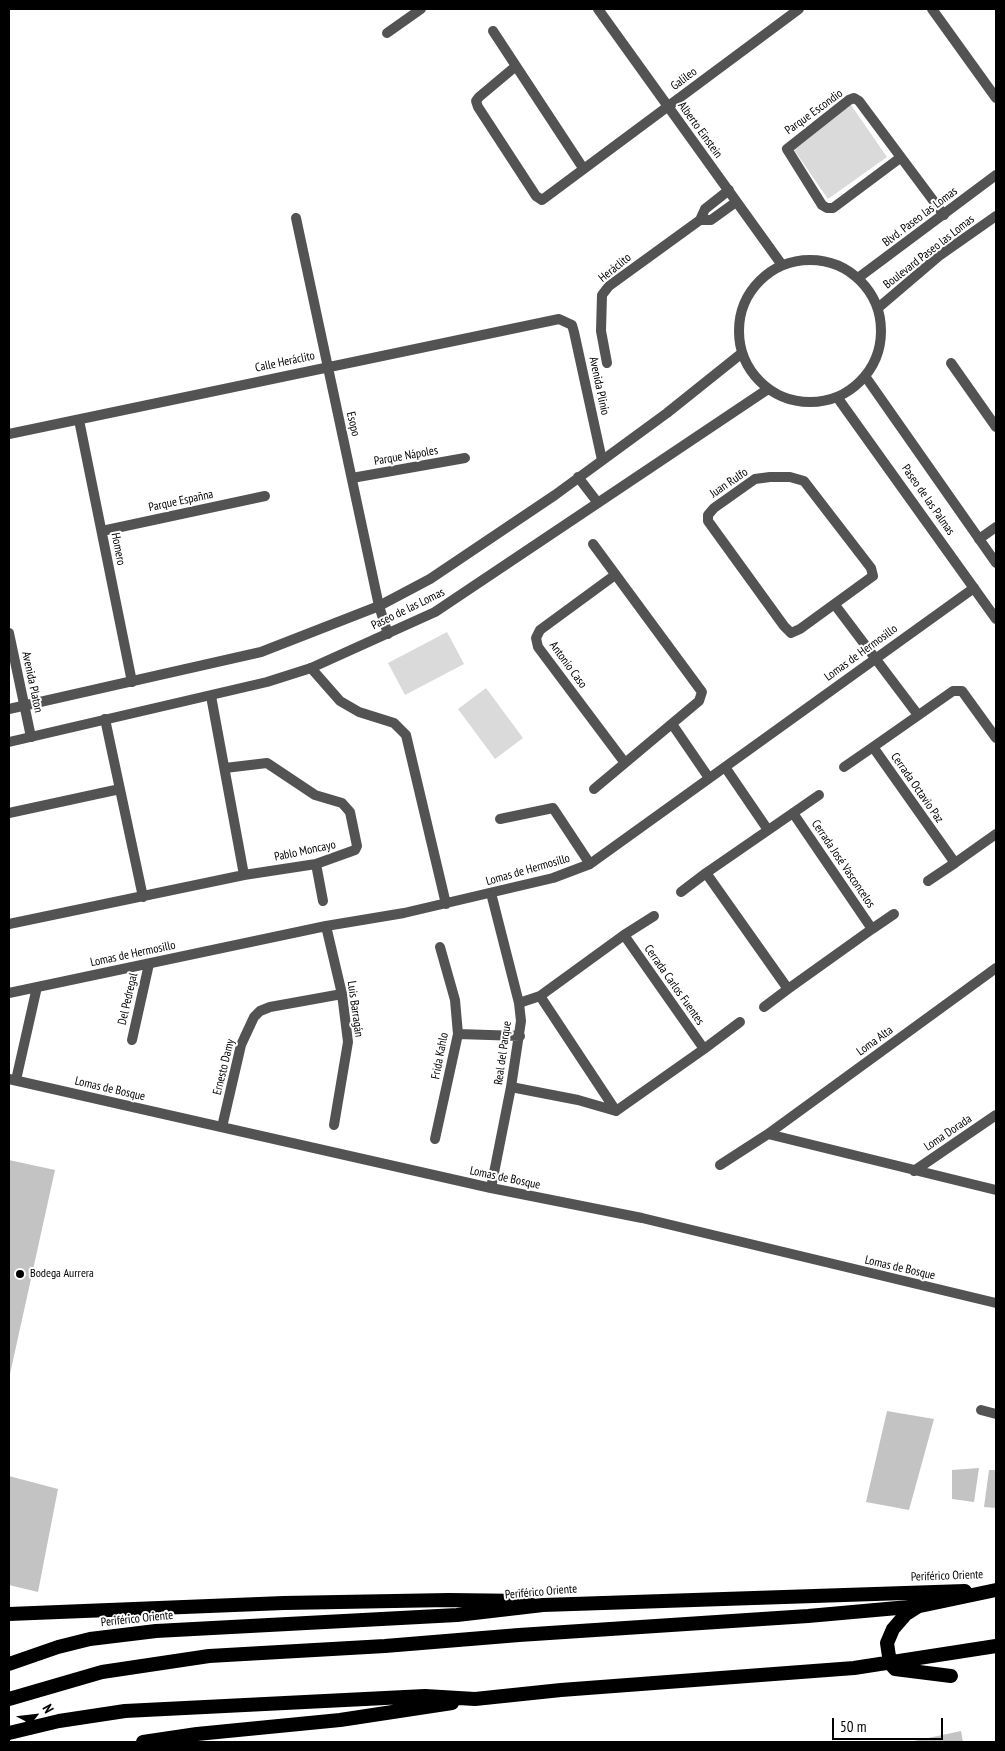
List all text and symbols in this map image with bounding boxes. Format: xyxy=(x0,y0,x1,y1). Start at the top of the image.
street label: Galileo xyxy=(668,65,700,93)
street label: Parque Escondio xyxy=(782,86,846,138)
street label: Alberto Einstein xyxy=(675,99,725,161)
street label: Blvd. Paseo las Lomas xyxy=(880,184,960,250)
street label: Boulevard Paseo las Lomas xyxy=(881,212,977,292)
street label: Heráclito xyxy=(596,251,634,285)
street label: Calle Heráclito xyxy=(254,349,316,375)
street label: Avenida Plinio xyxy=(586,356,612,416)
street label: Esopo xyxy=(343,410,363,438)
street label: Parque Nápoles xyxy=(373,443,439,469)
street label: Paseo de las Palmas xyxy=(898,462,958,538)
street label: Juan Rulfo xyxy=(707,465,751,501)
street label: Parque Españna xyxy=(147,487,215,515)
street label: Homero xyxy=(108,532,128,566)
street label: Paseo de las Lomas xyxy=(369,585,447,633)
street label: Lomas de Hermosillo xyxy=(822,622,900,684)
street label: Antonio Caso xyxy=(546,639,590,691)
street label: Avenida Platon xyxy=(19,650,45,714)
street label: Cerrada Octavio Paz xyxy=(888,750,946,826)
street label: Cerrada José Vasconcelos xyxy=(808,817,878,911)
street label: Pablo Moncayo xyxy=(273,837,337,865)
street label: Lomas de Hermosillo xyxy=(484,851,572,889)
street label: Lomas de Hermosillo xyxy=(89,938,177,970)
street label: Cerrada Carlos Fuentes xyxy=(641,942,707,1028)
street label: Del Pedregal xyxy=(115,972,141,1026)
street label: Luis Barragán xyxy=(344,980,366,1038)
street label: Real del Parque xyxy=(491,1020,515,1086)
street label: Loma Alta xyxy=(854,1023,896,1059)
street label: Frida Kahlo xyxy=(428,1032,452,1080)
street label: Ernesto Damy xyxy=(210,1038,238,1096)
street label: Lomas de Bosque xyxy=(73,1074,147,1104)
street label: Loma Dorada xyxy=(921,1112,975,1154)
street label: Lomas de Bosque xyxy=(468,1163,542,1193)
street label: Lomas de Bosque xyxy=(863,1253,937,1283)
place label: Bodega Aurrera xyxy=(30,1267,94,1281)
marker: Bodega Aurrera xyxy=(14,1268,26,1280)
street label: Periférico Oriente xyxy=(911,1568,983,1584)
street label: Periférico Oriente xyxy=(504,1582,578,1602)
street label: Periférico Oriente xyxy=(100,1608,174,1630)
north arrow xyxy=(10,1691,60,1741)
text: N xyxy=(38,1701,58,1716)
scale bar xyxy=(835,1708,946,1740)
text: 50 m xyxy=(840,1717,866,1736)

